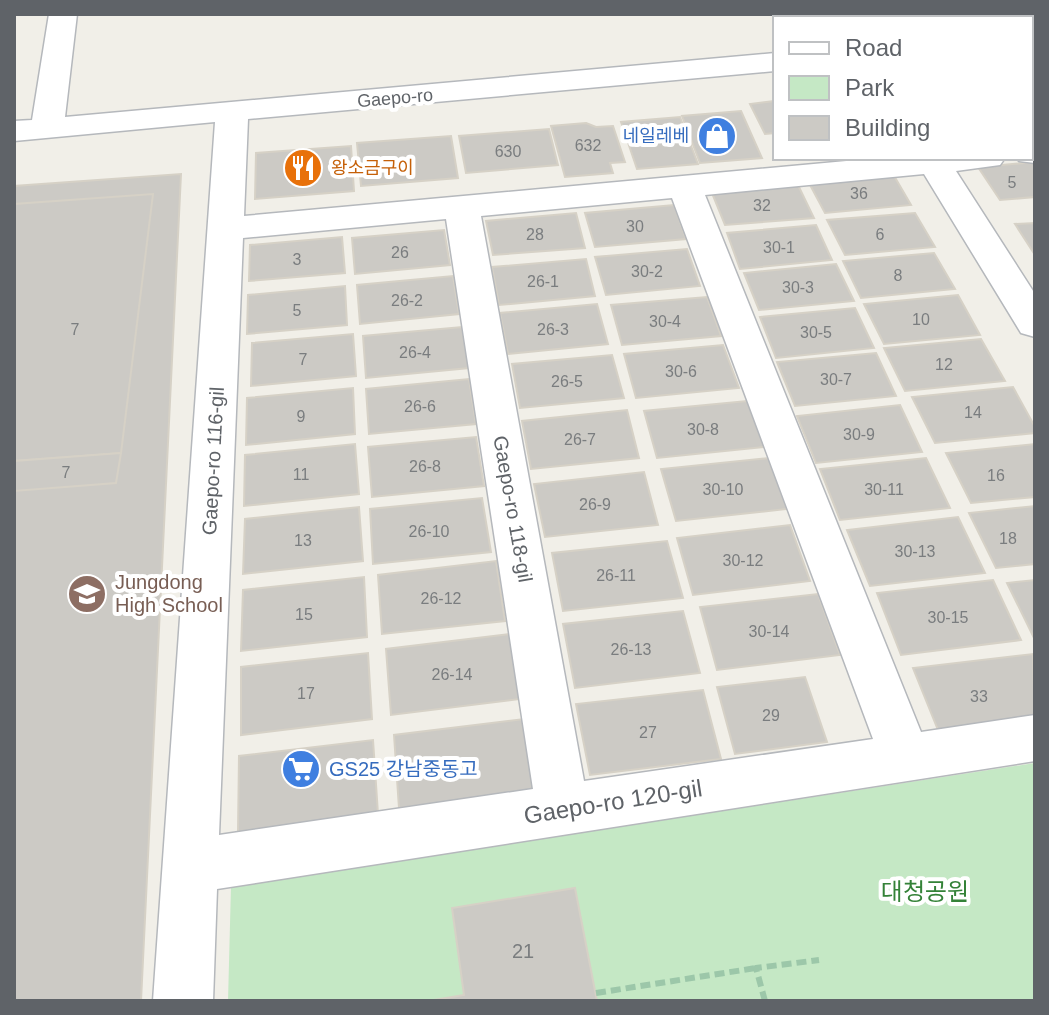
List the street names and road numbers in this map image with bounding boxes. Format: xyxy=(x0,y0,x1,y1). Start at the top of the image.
street label: Gaepo-ro xyxy=(356,85,434,111)
street label: Gaepo-ro 116-gil xyxy=(198,386,228,536)
street label: Gaepo-ro 118-gil xyxy=(489,434,537,584)
street label: Gaepo-ro 120-gil xyxy=(522,774,704,829)

